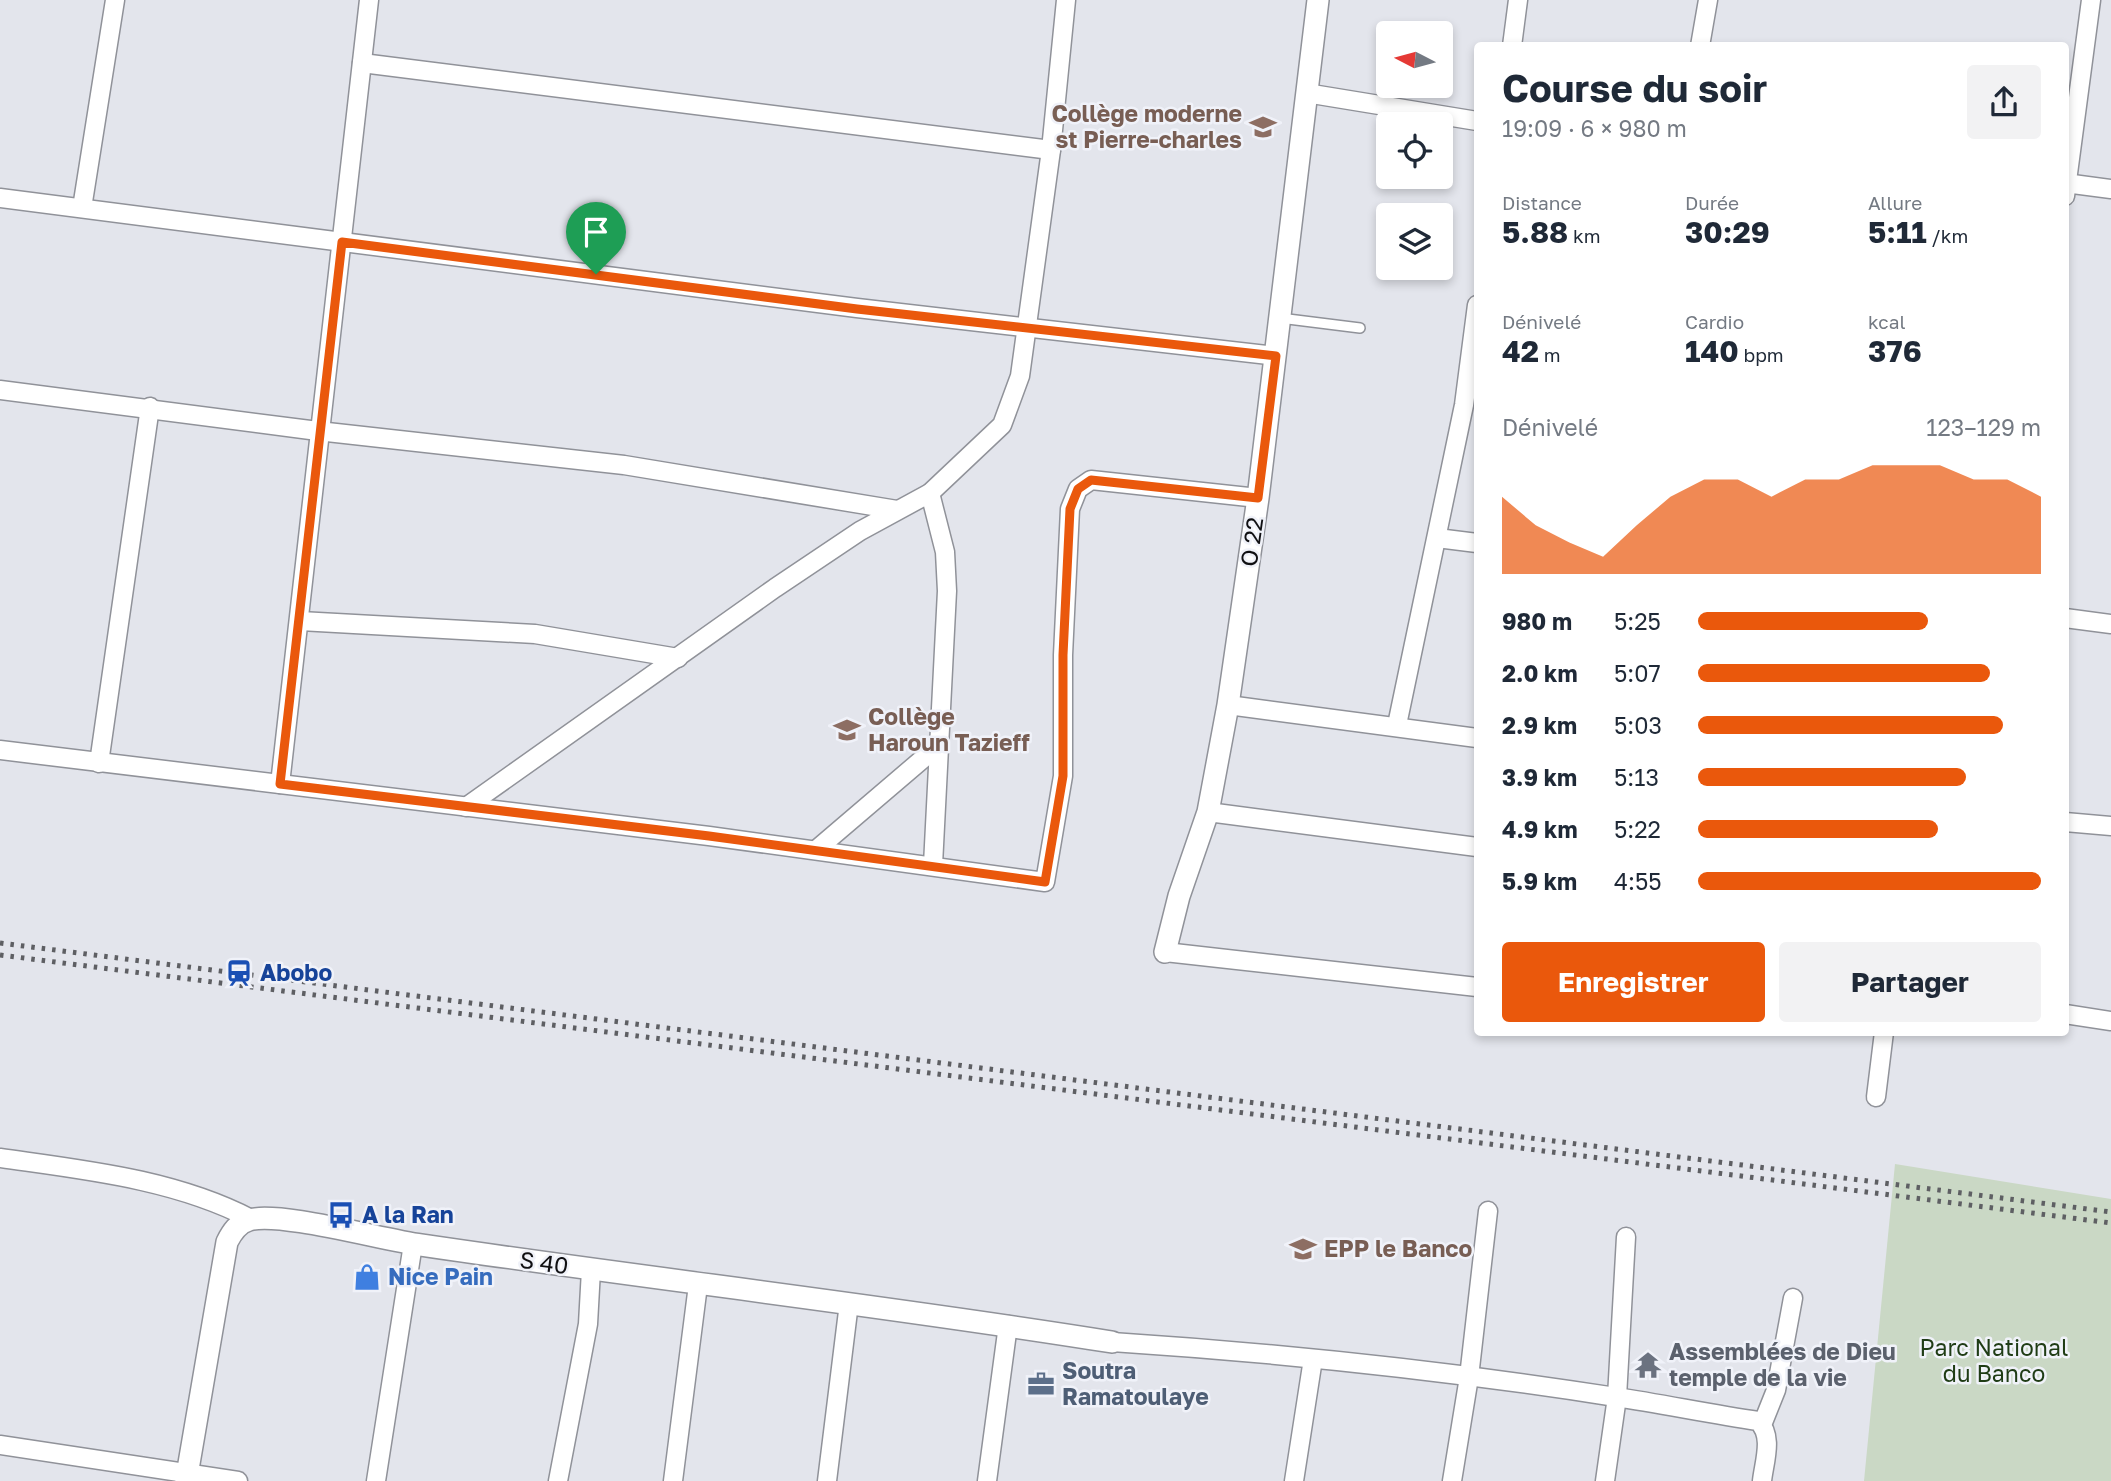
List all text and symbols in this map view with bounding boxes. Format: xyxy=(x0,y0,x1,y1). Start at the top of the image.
north arrow xyxy=(1376,21,1452,98)
map controls xyxy=(1376,21,1453,280)
text: Course du soir xyxy=(1502,65,1767,110)
button: share xyxy=(1967,65,2041,139)
place label: Collège moderne st Pierre-charles xyxy=(1051,99,1242,153)
school or university icon: Collège moderne st Pierre-charles xyxy=(1248,112,1278,142)
button: locate xyxy=(1376,112,1453,189)
text: 19:09 · 6 × 980 m xyxy=(1502,114,1687,142)
text: Distance xyxy=(1502,191,1582,214)
text: Durée xyxy=(1685,191,1739,214)
text: Allure xyxy=(1868,191,1922,214)
pin xyxy=(566,202,626,274)
button: layers xyxy=(1376,203,1453,280)
icon: arrive xyxy=(577,213,615,251)
text: 5.88 xyxy=(1502,214,1568,250)
text: 30:29 xyxy=(1685,214,1770,250)
text: 5:11 xyxy=(1868,214,1927,250)
text: km xyxy=(1568,224,1601,247)
text: /km xyxy=(1927,224,1968,247)
text: Dénivelé xyxy=(1502,310,1581,333)
text: Cardio xyxy=(1685,310,1744,333)
text: kcal xyxy=(1868,310,1906,333)
text: 42 xyxy=(1502,333,1539,369)
text: 140 xyxy=(1685,333,1739,369)
text: 376 xyxy=(1868,333,1922,369)
text: m xyxy=(1539,343,1561,366)
text: bpm xyxy=(1739,343,1784,366)
text: Dénivelé xyxy=(1502,413,1598,441)
text: 123–129 m xyxy=(1926,413,2041,441)
street label: O 22 xyxy=(1234,515,1268,568)
text: 980 m xyxy=(1502,607,1572,635)
text: 5:25 xyxy=(1614,607,1661,635)
text: 2.0 km xyxy=(1502,659,1578,687)
text: 5:07 xyxy=(1614,659,1661,687)
place label: Collège Haroun Tazieff xyxy=(868,702,1030,756)
text: 2.9 km xyxy=(1502,711,1577,739)
text: 5:03 xyxy=(1614,711,1662,739)
school or university icon: Collège Haroun Tazieff xyxy=(832,715,862,745)
text: 3.9 km xyxy=(1502,763,1577,791)
text: 5:13 xyxy=(1614,763,1659,791)
text: 4.9 km xyxy=(1502,815,1578,843)
text: 5:22 xyxy=(1614,815,1661,843)
text: 5.9 km xyxy=(1502,867,1577,895)
text: 4:55 xyxy=(1614,867,1662,895)
button: Enregistrer xyxy=(1502,942,1765,1022)
button: Partager xyxy=(1779,942,2041,1022)
station icon: Abobo xyxy=(224,958,254,988)
place label: Abobo xyxy=(260,958,332,986)
bus stop icon: A la Ran xyxy=(326,1200,356,1230)
place label: A la Ran xyxy=(362,1200,454,1228)
school or university icon: EPP le Banco xyxy=(1288,1234,1318,1264)
place label: EPP le Banco xyxy=(1324,1234,1473,1262)
street label: S 40 xyxy=(518,1245,570,1279)
shop icon: Nice Pain xyxy=(352,1262,382,1292)
place label: Nice Pain xyxy=(388,1262,493,1290)
park label: Parc National du Banco xyxy=(1920,1333,2068,1387)
place label: Assemblées de Dieu temple de la vie xyxy=(1669,1337,1896,1391)
temple icon: Assemblées de Dieu temple de la vie xyxy=(1633,1350,1663,1380)
place label: Soutra Ramatoulaye xyxy=(1062,1356,1209,1410)
office icon: Soutra Ramatoulaye xyxy=(1026,1369,1056,1399)

